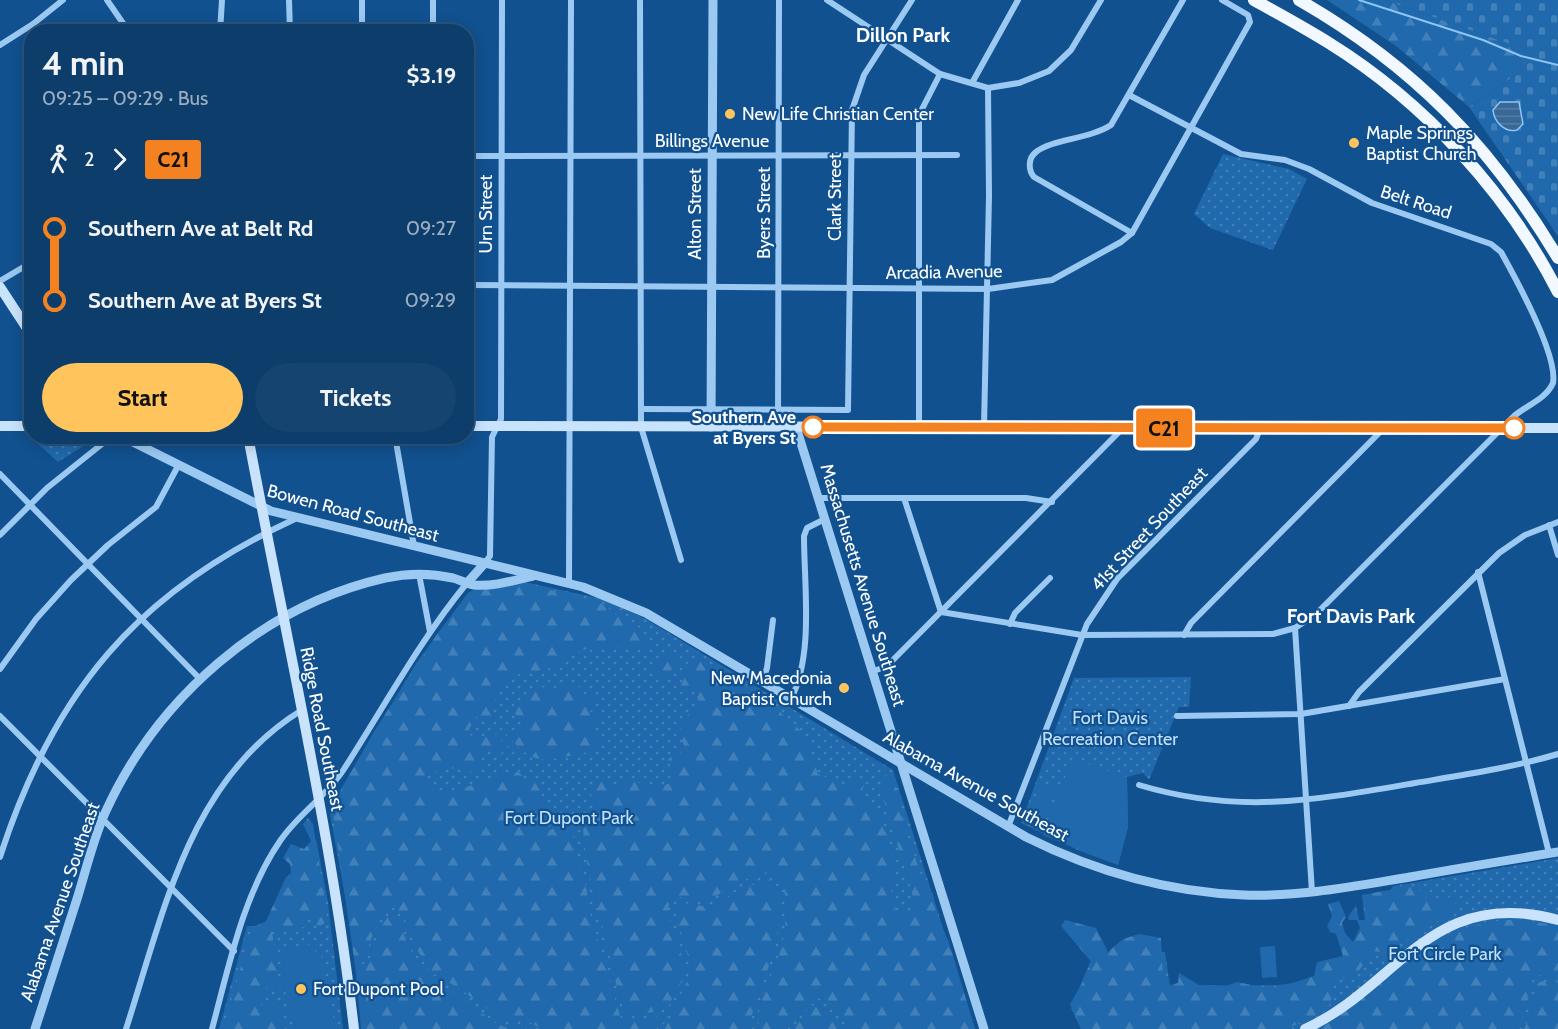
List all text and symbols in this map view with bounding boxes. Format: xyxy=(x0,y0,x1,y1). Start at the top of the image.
district label: Dillon Park xyxy=(856,23,950,47)
text: 4 min xyxy=(42,43,125,83)
text: $3.19 xyxy=(406,62,456,89)
text: 09:25 – 09:29 · Bus xyxy=(42,86,208,110)
place label: New Life Christian Center xyxy=(742,103,934,125)
marker: New Life Christian Center xyxy=(723,107,737,121)
place label: Maple Springs Baptist Church xyxy=(1366,122,1476,165)
street label: Billings Avenue xyxy=(655,130,769,152)
marker: Maple Springs Baptist Church xyxy=(1347,136,1361,150)
icon: walk xyxy=(42,143,75,176)
icon: forward xyxy=(103,143,136,176)
text: 2 xyxy=(84,147,94,171)
text: C21 xyxy=(157,147,189,172)
street label: Clark Street xyxy=(824,153,846,241)
street label: Byers Street xyxy=(753,167,775,259)
street label: Alton Street xyxy=(684,168,706,260)
street label: Urn Street xyxy=(475,175,497,253)
street label: Belt Road xyxy=(1378,180,1454,224)
text: Southern Ave at Belt Rd xyxy=(88,215,313,242)
text: 09:27 xyxy=(406,216,456,240)
street label: Arcadia Avenue xyxy=(885,260,1003,284)
text: Southern Ave at Byers St xyxy=(88,287,322,314)
text: 09:29 xyxy=(405,288,456,312)
button: Start xyxy=(42,363,243,432)
button: Tickets xyxy=(255,363,456,432)
place label: Southern Ave at Byers St xyxy=(691,406,796,449)
line badge: C21 xyxy=(1130,408,1198,448)
marker: Southern Ave at Byers St xyxy=(802,416,824,438)
text: C21 xyxy=(1148,416,1180,441)
unlabelled marker xyxy=(1503,417,1525,439)
street label: Massachusetts Avenue Southeast xyxy=(816,461,910,709)
street label: 41st Street Southeast xyxy=(1086,463,1212,595)
street label: Bowen Road Southeast xyxy=(265,479,441,547)
district label: Fort Davis Park xyxy=(1287,604,1416,628)
street label: Ridge Road Southeast xyxy=(295,645,349,813)
place label: New Macedonia Baptist Church xyxy=(710,667,832,710)
marker: New Macedonia Baptist Church xyxy=(837,681,851,695)
park label: Fort Davis Recreation Center xyxy=(1042,707,1178,750)
street label: Alabama Avenue Southeast xyxy=(879,726,1073,846)
street label: Alabama Avenue Southeast xyxy=(16,800,104,1004)
park label: Fort Dupont Park xyxy=(504,807,634,829)
park label: Fort Circle Park xyxy=(1388,943,1503,965)
place label: Fort Dupont Pool xyxy=(313,978,445,1000)
marker: Fort Dupont Pool xyxy=(294,982,308,996)

